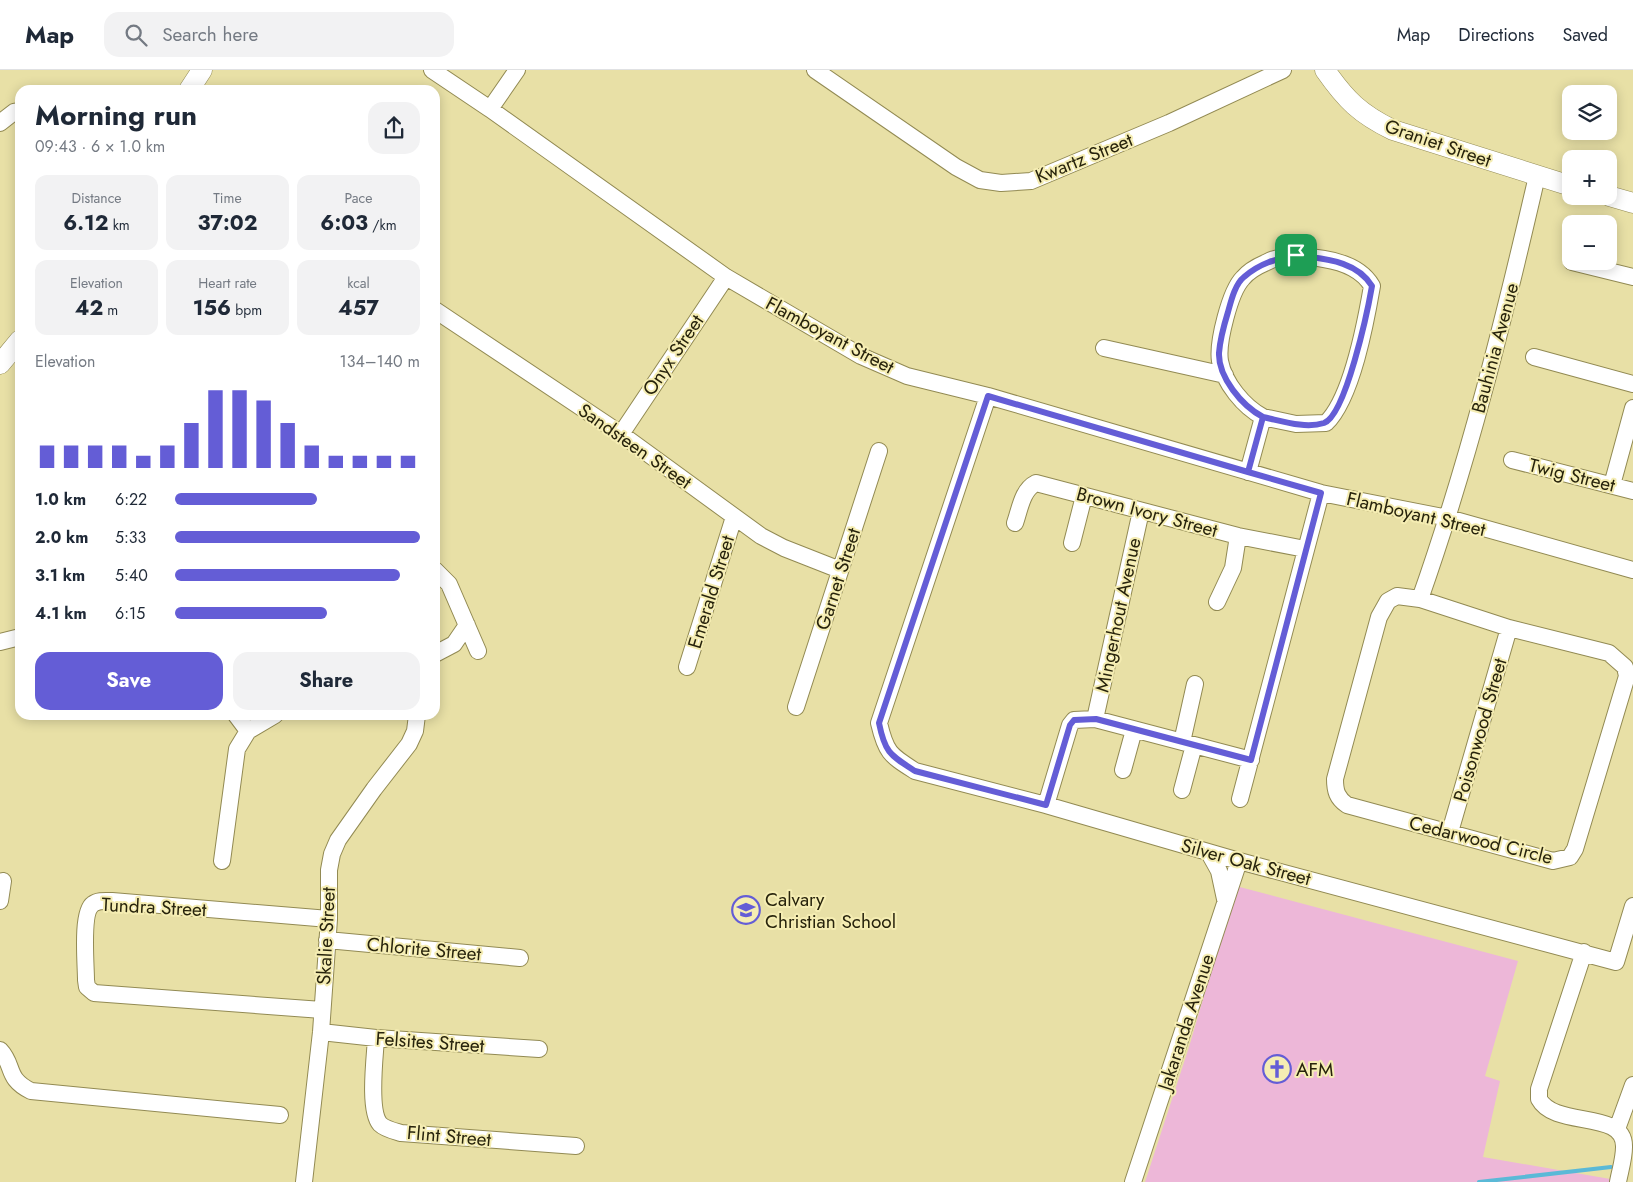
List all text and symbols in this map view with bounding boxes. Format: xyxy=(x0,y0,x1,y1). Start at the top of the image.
search box xyxy=(104,12,454,57)
text: Map xyxy=(25,17,74,52)
icon: search xyxy=(122,21,150,49)
text: Search here xyxy=(162,21,258,48)
text: Map xyxy=(1397,22,1430,48)
text: Directions xyxy=(1458,22,1534,48)
text: Saved xyxy=(1562,22,1608,48)
map controls xyxy=(1562,85,1617,270)
button: layers xyxy=(1562,85,1617,140)
text: Morning run xyxy=(35,95,197,136)
button: share xyxy=(368,102,420,154)
street label: Graniet Street xyxy=(1381,112,1495,174)
street label: Kwartz Street xyxy=(1031,126,1137,190)
text: 09:43 · 6 × 1.0 km xyxy=(35,135,165,158)
button: + xyxy=(1562,150,1617,205)
text: Distance xyxy=(71,188,122,208)
text: Time xyxy=(213,188,242,208)
text: Pace xyxy=(345,188,372,208)
text: 6.12 xyxy=(63,208,109,238)
text: 37:02 xyxy=(198,208,257,238)
text: 6:03 xyxy=(320,208,368,238)
text: km xyxy=(109,215,130,235)
text: /km xyxy=(368,215,397,235)
button: − xyxy=(1562,215,1617,270)
pin xyxy=(1275,234,1317,276)
icon: arrive xyxy=(1282,241,1310,269)
text: Elevation xyxy=(70,273,123,293)
text: Heart rate xyxy=(198,273,257,293)
text: kcal xyxy=(347,273,370,293)
street label: Bauhinia Avenue xyxy=(1465,280,1525,416)
street label: Flamboyant Street xyxy=(761,290,899,380)
text: 42 xyxy=(75,293,103,323)
text: 156 xyxy=(193,293,231,323)
text: 457 xyxy=(338,293,379,323)
text: m xyxy=(103,300,118,320)
text: bpm xyxy=(231,300,262,320)
street label: Onyx Street xyxy=(636,309,710,401)
text: Elevation xyxy=(35,350,95,373)
text: 134–140 m xyxy=(339,350,420,373)
street label: Sandsteen Street xyxy=(573,397,698,495)
street label: Twig Street xyxy=(1526,451,1618,499)
street label: Brown Ivory Street xyxy=(1073,480,1221,544)
street label: Flamboyant Street xyxy=(1344,485,1489,543)
text: 1.0 km xyxy=(35,488,86,511)
text: 6:22 xyxy=(115,488,147,511)
street label: Garnet Street xyxy=(809,524,867,633)
text: 2.0 km xyxy=(35,526,88,549)
text: 5:33 xyxy=(115,526,146,549)
street label: Emerald Street xyxy=(681,532,741,652)
street label: Mingerhout Avenue xyxy=(1088,535,1148,695)
text: 3.1 km xyxy=(35,564,85,587)
text: 5:40 xyxy=(115,564,148,587)
text: 4.1 km xyxy=(35,602,87,625)
text: 6:15 xyxy=(115,602,145,625)
button: Save xyxy=(35,652,223,710)
button: Share xyxy=(233,652,420,710)
street label: Poisonwood Street xyxy=(1447,655,1514,805)
street label: Cedarwood Circle xyxy=(1406,809,1556,871)
street label: Silver Oak Street xyxy=(1178,832,1314,892)
street label: Skalie Street xyxy=(310,886,342,986)
place label: Calvary Christian School xyxy=(765,886,896,935)
street label: Tundra Street xyxy=(101,891,207,923)
school or university icon: Calvary Christian School xyxy=(731,895,761,925)
street label: Chlorite Street xyxy=(366,931,483,967)
street label: Jakaranda Avenue xyxy=(1150,950,1221,1096)
street label: Felsites Street xyxy=(375,1025,486,1059)
church icon: AFM xyxy=(1262,1054,1292,1084)
place label: AFM xyxy=(1296,1056,1333,1083)
street label: Flint Street xyxy=(406,1119,493,1153)

